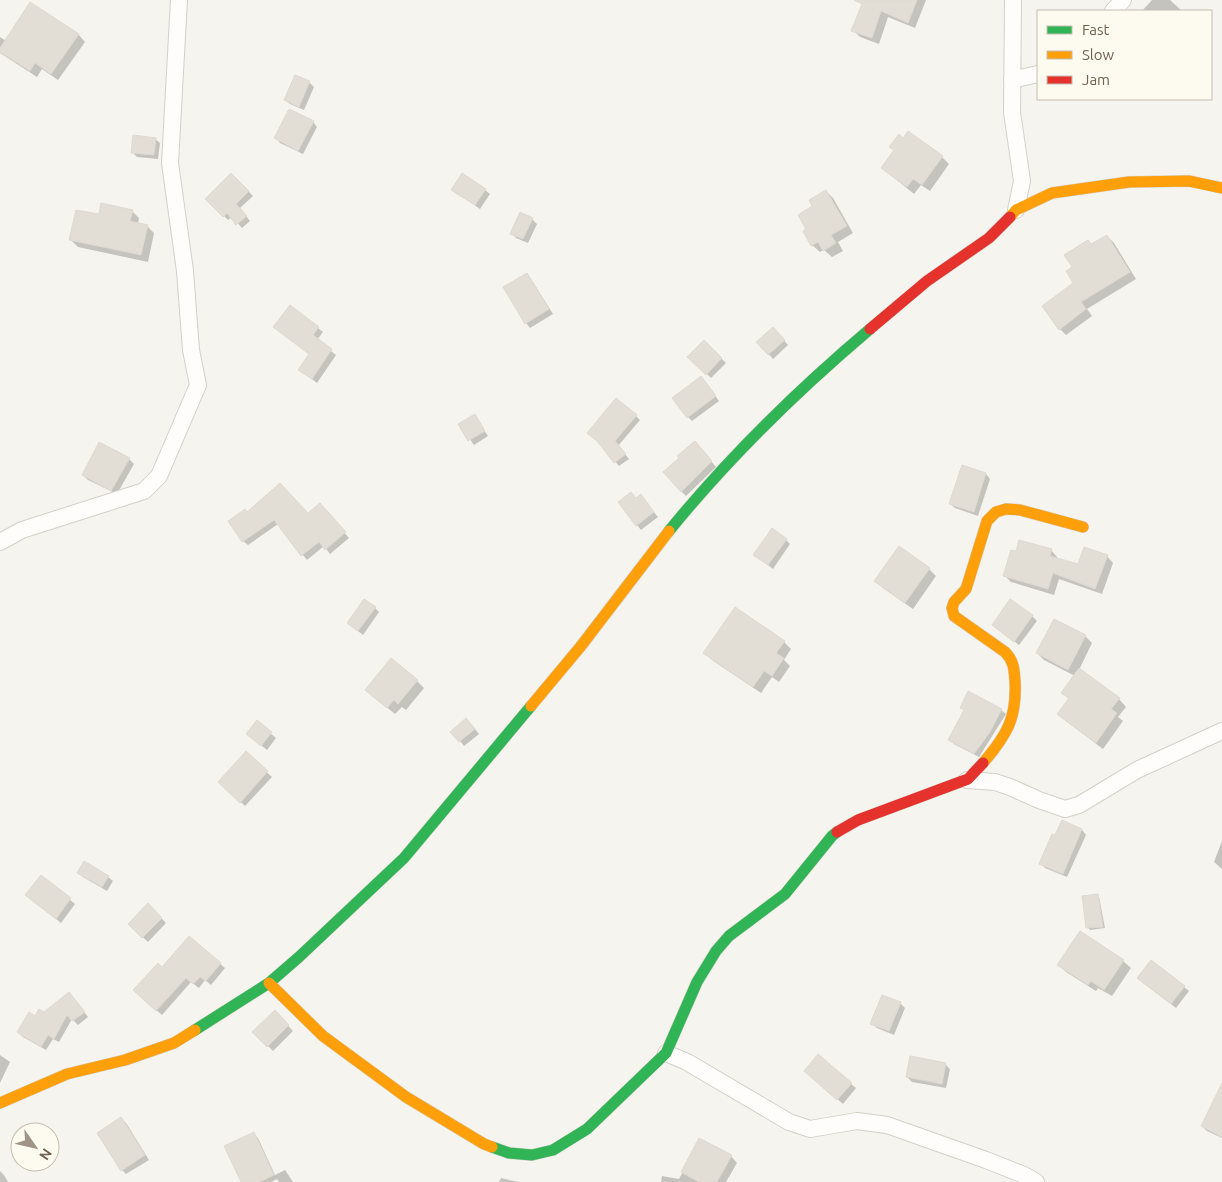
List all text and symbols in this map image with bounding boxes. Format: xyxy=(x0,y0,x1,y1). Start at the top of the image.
legend xyxy=(1037,10,1212,100)
text: Fast xyxy=(1082,21,1110,38)
text: Slow xyxy=(1082,46,1115,63)
text: Jam xyxy=(1082,71,1110,88)
north arrow xyxy=(10,1122,60,1172)
text: N xyxy=(36,1145,55,1163)

